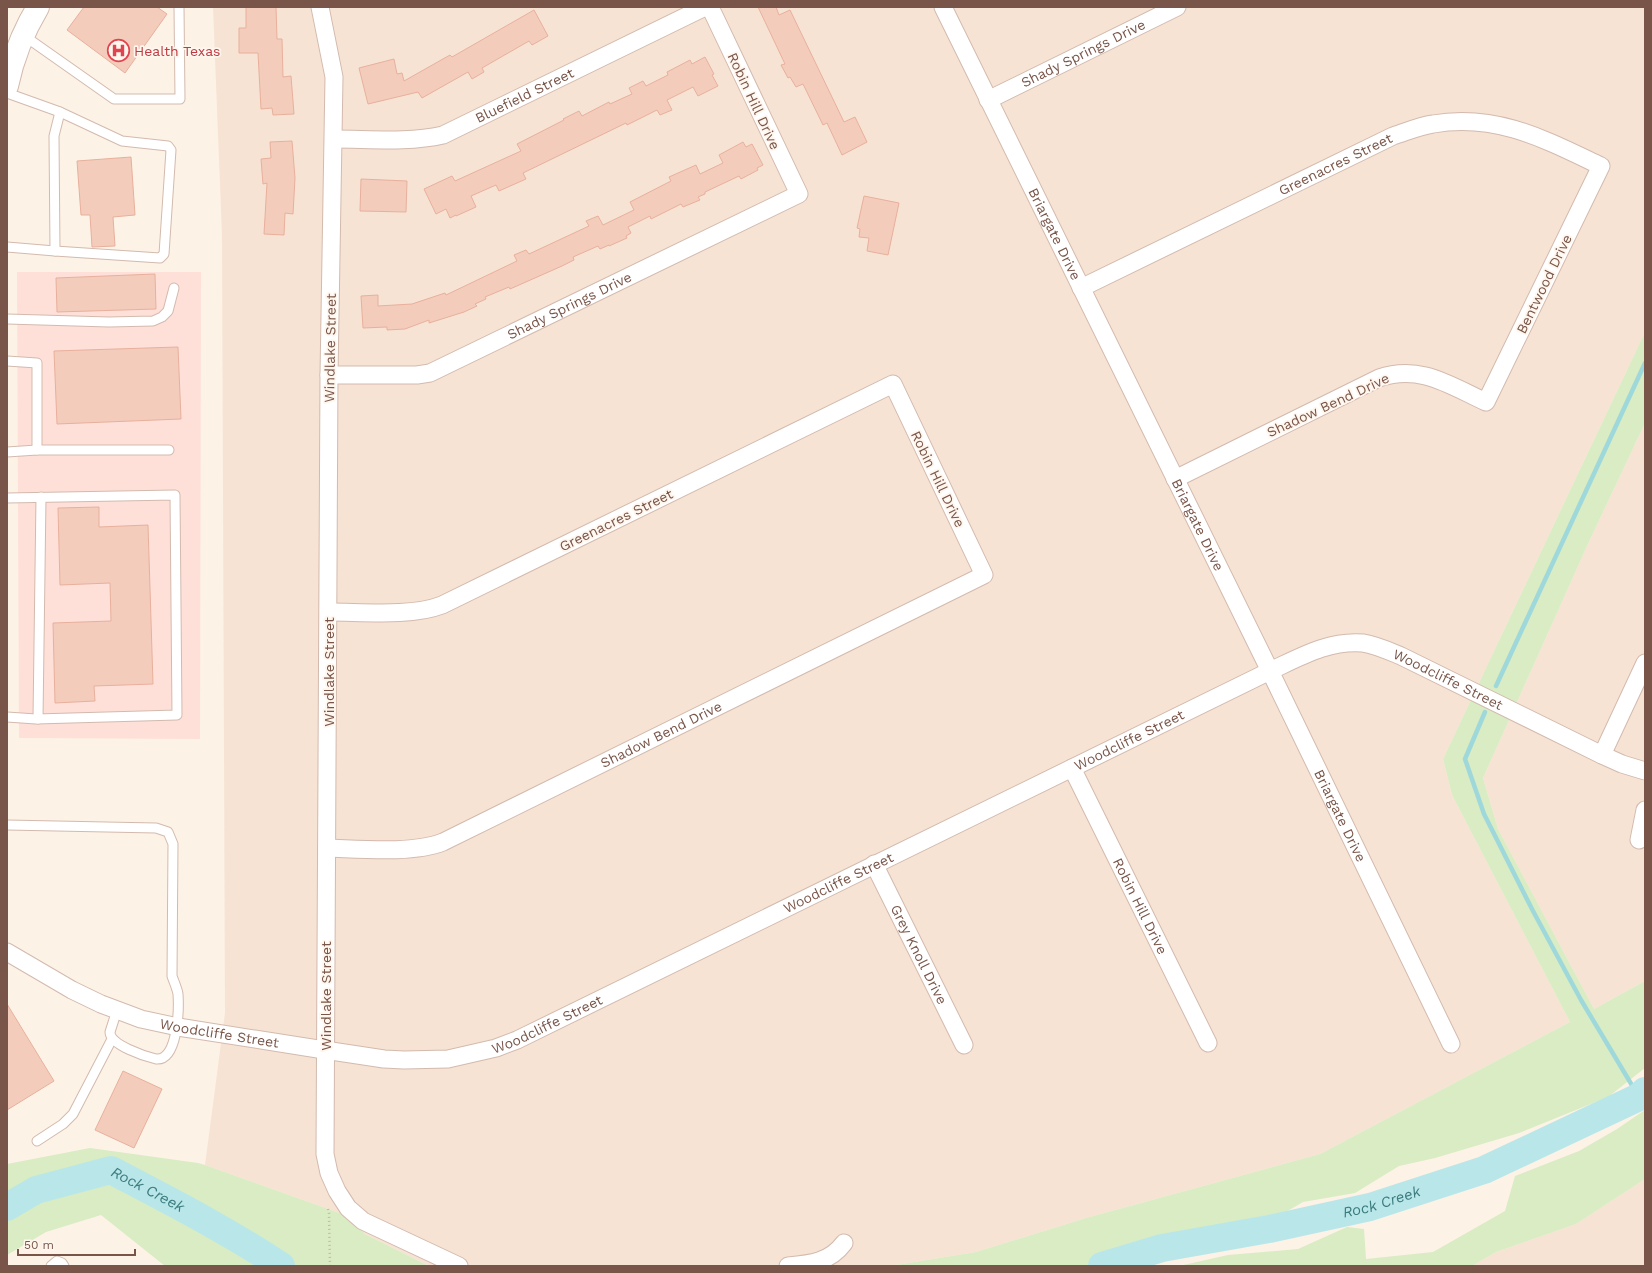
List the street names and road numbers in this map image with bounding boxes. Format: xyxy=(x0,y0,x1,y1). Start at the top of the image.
street label: Shady Springs Drive xyxy=(1018,16,1148,90)
street label: Robin Hill Drive xyxy=(725,50,783,152)
street label: Bluefield Street xyxy=(473,64,576,126)
street label: Greenacres Street xyxy=(1276,130,1395,198)
street label: Briargate Drive xyxy=(1025,185,1084,283)
street label: Bentwood Drive xyxy=(1513,232,1575,336)
street label: Shady Springs Drive xyxy=(505,268,634,342)
street label: Windlake Street xyxy=(321,293,339,403)
street label: Shadow Bend Drive xyxy=(1264,370,1392,440)
street label: Robin Hill Drive xyxy=(908,428,968,530)
street label: Briargate Drive xyxy=(1169,476,1227,573)
street label: Greenacres Street xyxy=(557,486,675,554)
street label: Windlake Street xyxy=(321,617,337,727)
street label: Woodcliffe Street xyxy=(1391,646,1506,713)
street label: Shadow Bend Drive xyxy=(598,698,724,771)
street label: Woodcliffe Street xyxy=(1072,706,1187,774)
street label: Briargate Drive xyxy=(1311,767,1369,864)
street label: Woodcliffe Street xyxy=(781,849,896,916)
street label: Robin Hill Drive xyxy=(1110,855,1171,957)
street label: Grey Knoll Drive xyxy=(888,902,950,1007)
street label: Windlake Street xyxy=(318,941,334,1051)
street label: Woodcliffe Street xyxy=(489,991,605,1057)
street label: Woodcliffe Street xyxy=(158,1015,280,1051)

